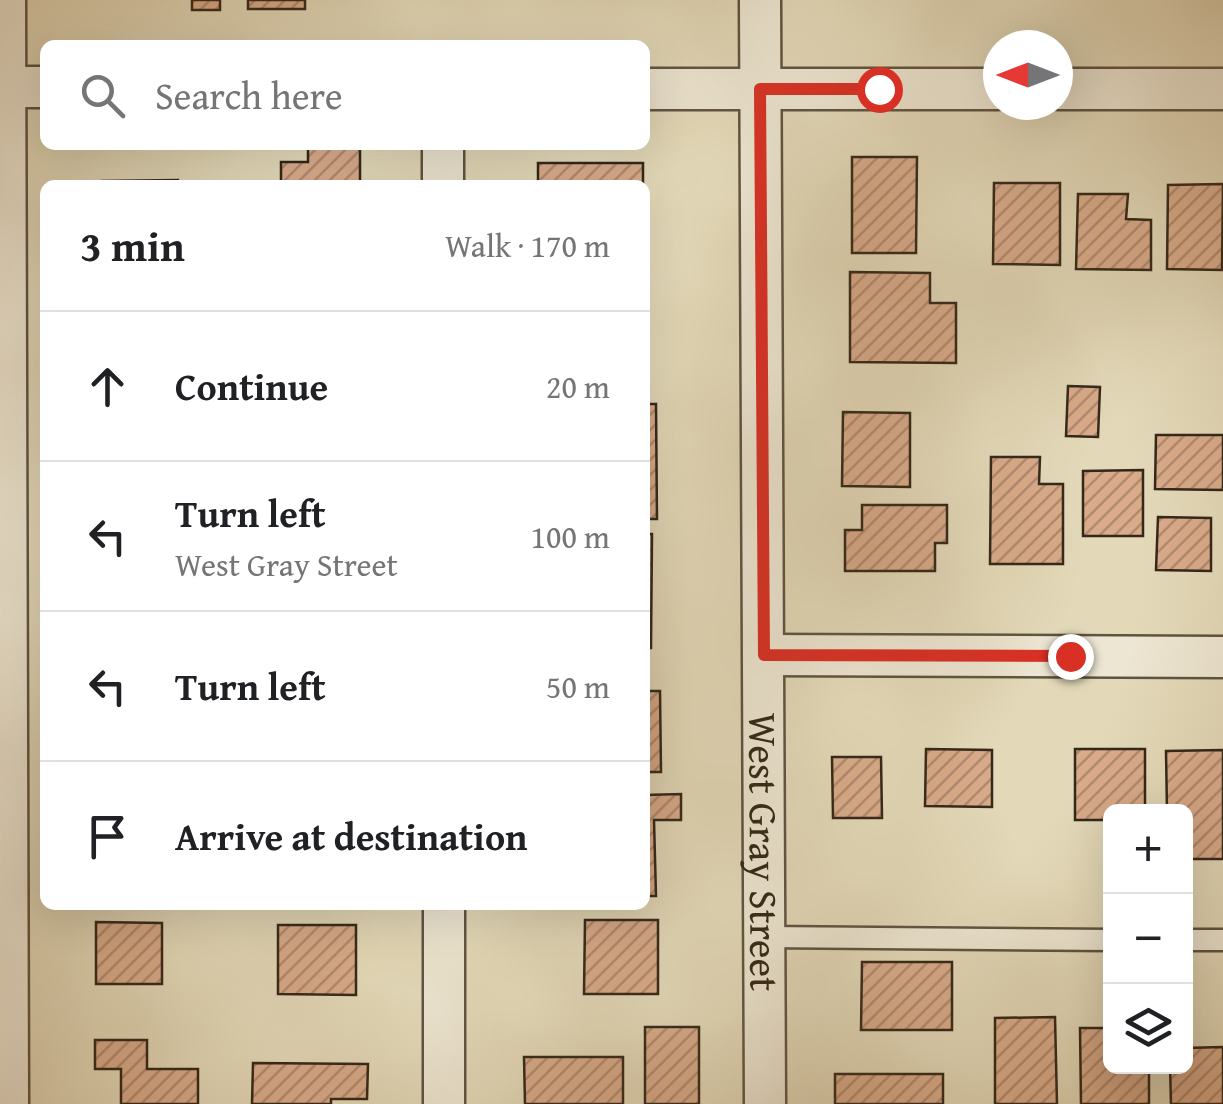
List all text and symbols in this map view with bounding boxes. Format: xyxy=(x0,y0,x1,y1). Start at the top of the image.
north arrow xyxy=(983,30,1073,120)
search box xyxy=(40,40,650,150)
text: Search here xyxy=(155,67,343,123)
route start xyxy=(857,67,903,113)
icon: search xyxy=(75,68,130,123)
text: 3 min xyxy=(80,215,185,276)
text: Walk · 170 m xyxy=(445,222,610,269)
text: Continue xyxy=(175,358,328,414)
icon: ahead xyxy=(80,359,135,414)
text: 20 m xyxy=(546,363,610,410)
text: Turn left xyxy=(175,485,326,541)
icon: left xyxy=(80,509,135,564)
text: 100 m xyxy=(531,513,610,560)
text: West Gray Street xyxy=(175,541,398,588)
route end xyxy=(1048,634,1094,680)
text: Turn left xyxy=(175,658,326,714)
icon: left xyxy=(80,659,135,714)
text: 50 m xyxy=(546,663,610,710)
street label: West Gray Street xyxy=(734,713,794,991)
map controls xyxy=(1103,804,1193,1074)
button: + xyxy=(1103,804,1193,894)
text: Arrive at destination xyxy=(175,808,528,864)
icon: arrive xyxy=(80,809,135,864)
button: − xyxy=(1103,894,1193,984)
button: layers xyxy=(1103,984,1193,1074)

